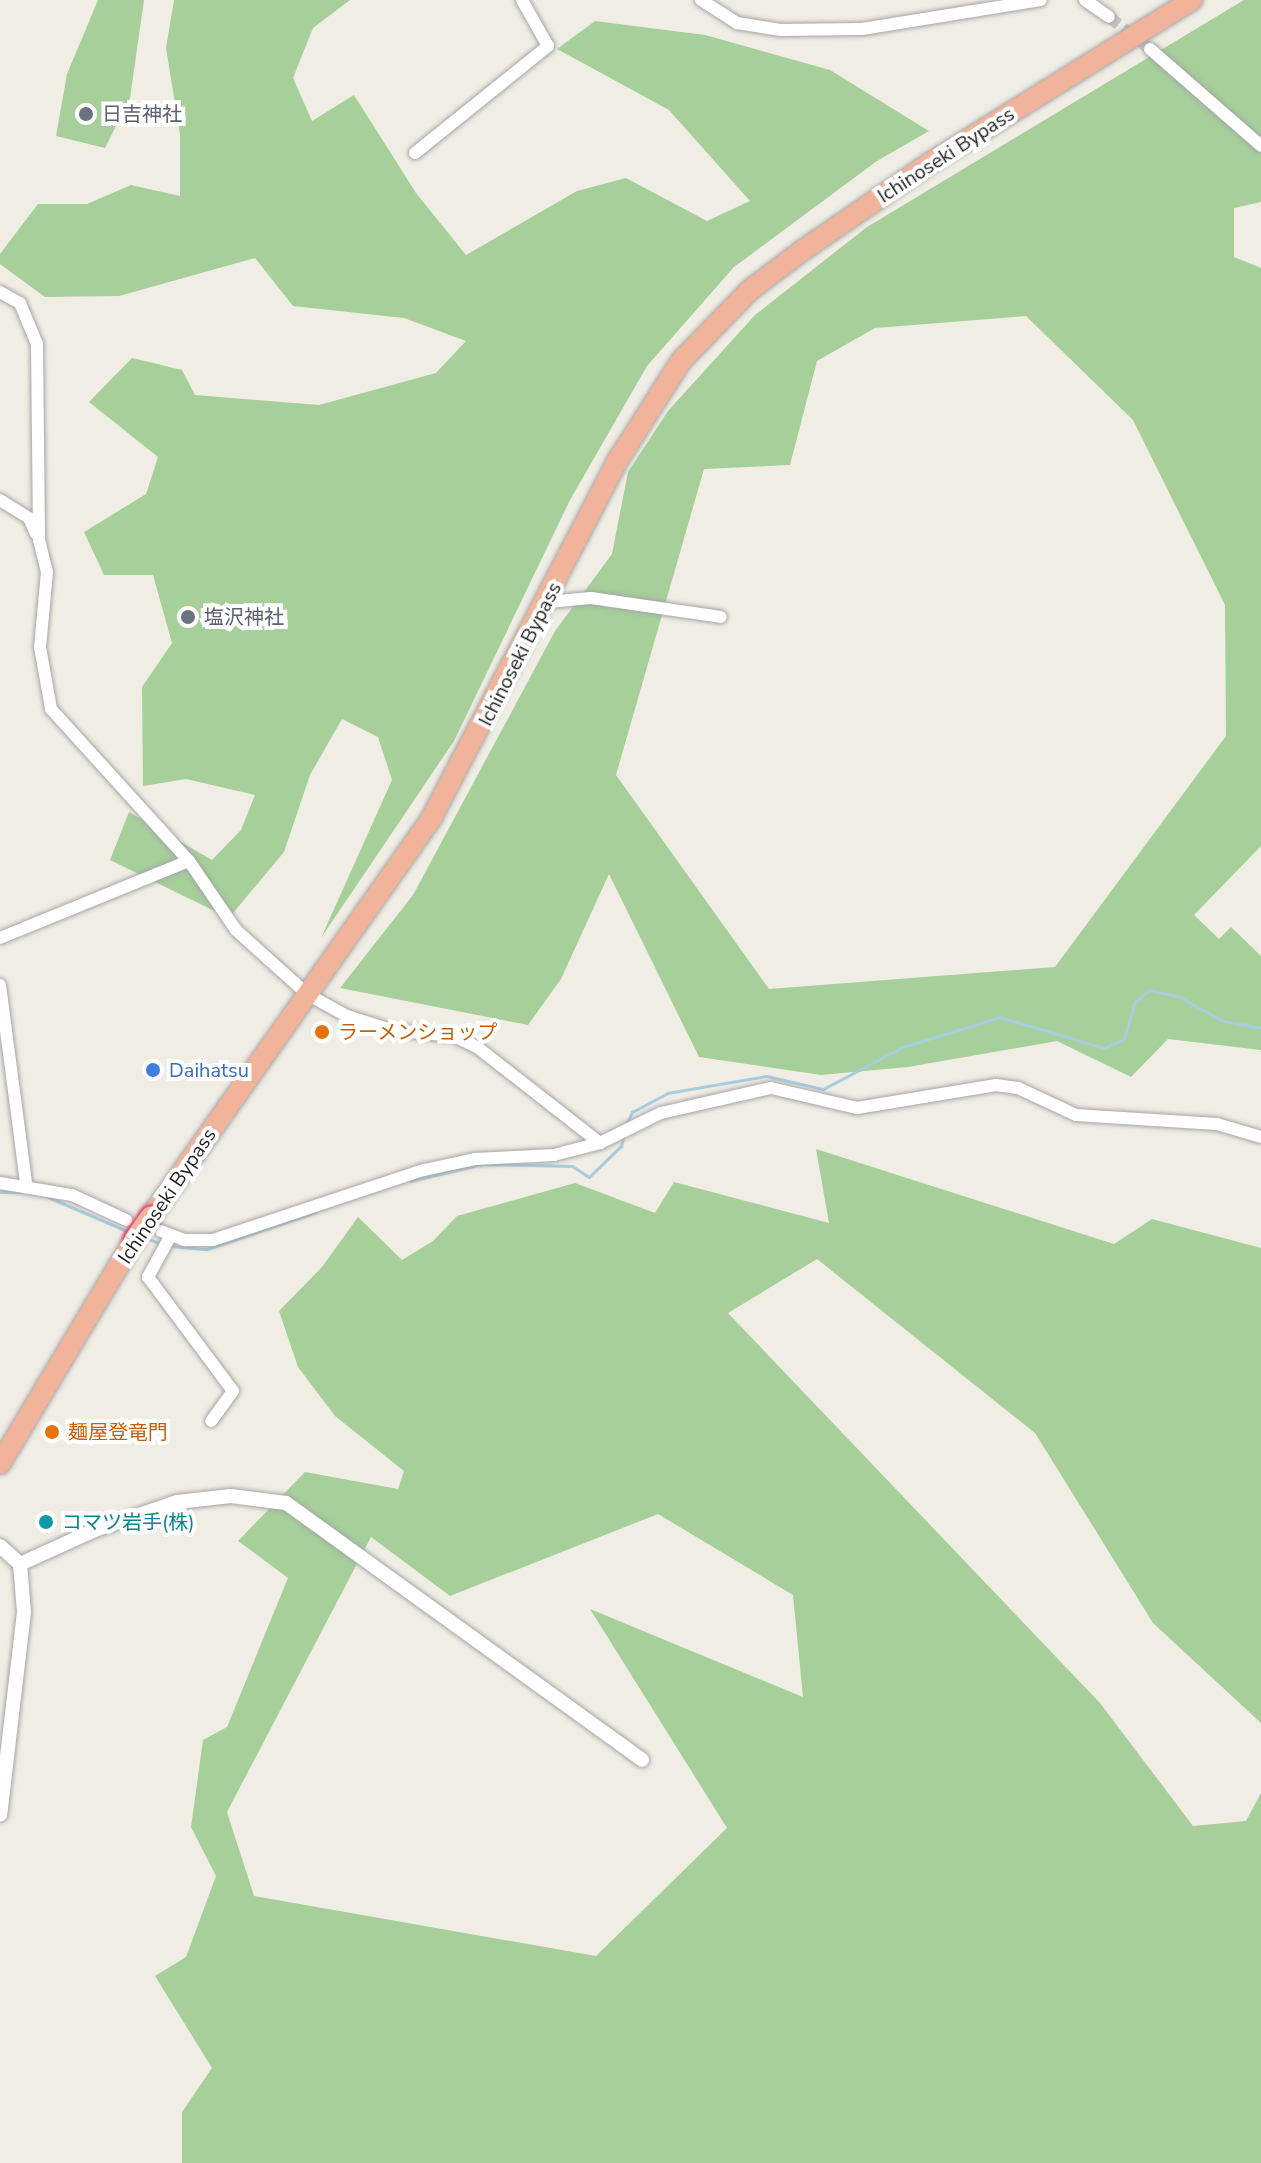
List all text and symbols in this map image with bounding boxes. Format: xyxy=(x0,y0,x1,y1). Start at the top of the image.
place label: 日吉神社 xyxy=(102,102,182,126)
street label: Ichinoseki Bypass xyxy=(873,102,1019,208)
marker: 日吉神社 xyxy=(77,105,95,123)
street label: Ichinoseki Bypass xyxy=(473,578,567,730)
place label: 塩沢神社 xyxy=(204,605,284,629)
marker: 塩沢神社 xyxy=(179,608,197,626)
place label: ラーメンショップ xyxy=(338,1020,498,1044)
marker: ラーメンショップ xyxy=(313,1023,331,1041)
place label: Daihatsu xyxy=(169,1058,249,1082)
marker: Daihatsu xyxy=(144,1061,162,1079)
street label: Ichinoseki Bypass xyxy=(113,1124,221,1268)
place label: 麺屋登竜門 xyxy=(68,1420,168,1444)
marker: 麺屋登竜門 xyxy=(43,1423,61,1441)
place label: コマツ岩手(株) xyxy=(62,1510,195,1534)
marker: コマツ岩手(株) xyxy=(37,1513,55,1531)

